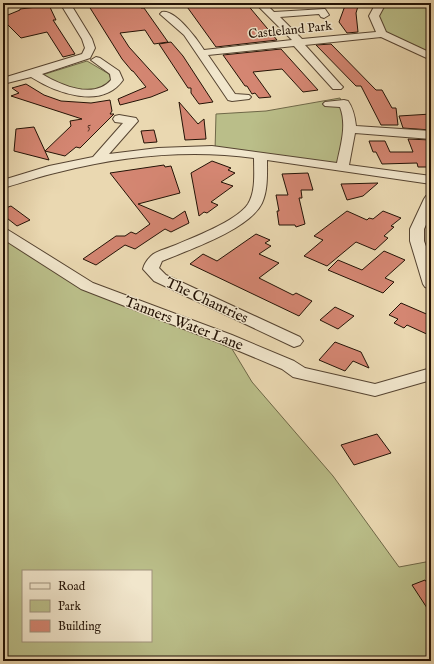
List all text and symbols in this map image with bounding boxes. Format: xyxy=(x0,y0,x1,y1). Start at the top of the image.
street label: Castleland Park xyxy=(247,18,334,43)
house number: 5 xyxy=(87,119,91,133)
street label: The Chantries xyxy=(162,273,251,328)
street label: Tanners Water Lane xyxy=(122,292,246,355)
legend xyxy=(22,570,152,642)
text: Road xyxy=(58,579,86,594)
text: Park xyxy=(58,599,81,614)
text: Building xyxy=(58,619,102,634)

